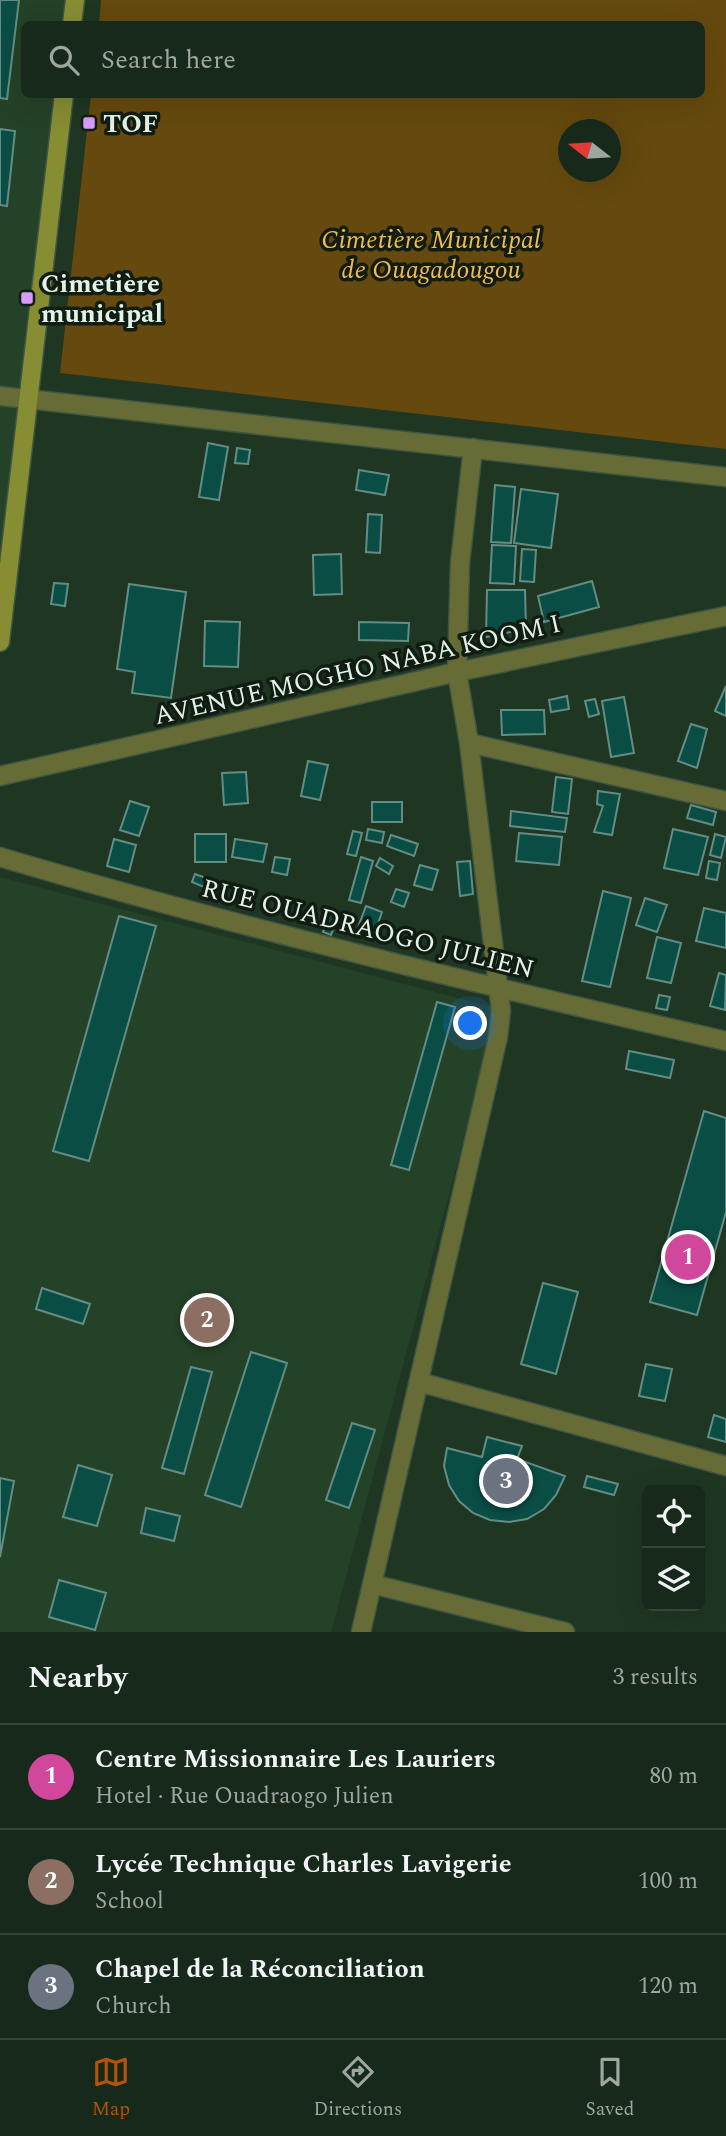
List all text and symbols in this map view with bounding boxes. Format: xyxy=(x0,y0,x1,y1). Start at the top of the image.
search box xyxy=(21,21,705,98)
text: Search here xyxy=(101,40,236,80)
icon: search xyxy=(45,41,83,79)
place label: TOF xyxy=(103,104,158,144)
marker: TOF xyxy=(81,115,97,131)
north arrow xyxy=(558,119,621,182)
park label: Cimetière Municipal de Ouagadougou xyxy=(321,220,541,290)
place label: Cimetière municipal xyxy=(41,264,163,334)
marker: Cimetière municipal xyxy=(19,290,35,306)
street label: AVENUE MOGHO NABA KOOM I xyxy=(150,604,565,736)
street label: RUE OUADRAOGO JULIEN xyxy=(197,868,538,990)
your location xyxy=(453,1006,487,1040)
pin: 1 xyxy=(665,1231,711,1283)
pin: 2 xyxy=(184,1294,230,1346)
pin: 3 xyxy=(483,1455,529,1507)
map controls xyxy=(642,1485,705,1611)
button: locate xyxy=(642,1485,705,1548)
button: layers xyxy=(642,1548,705,1611)
text: Nearby xyxy=(28,1655,127,1701)
text: 3 results xyxy=(613,1660,698,1695)
text: Centre Missionnaire Les Lauriers xyxy=(95,1739,496,1779)
text: 1 xyxy=(45,1759,57,1794)
text: 80 m xyxy=(649,1759,698,1794)
text: Hotel · Rue Ouadraogo Julien xyxy=(95,1779,394,1814)
text: Lycée Technique Charles Lavigerie xyxy=(95,1844,512,1884)
text: 2 xyxy=(45,1864,57,1899)
text: 100 m xyxy=(638,1864,698,1899)
text: School xyxy=(95,1884,164,1919)
text: Chapel de la Réconciliation xyxy=(95,1949,425,1989)
text: 3 xyxy=(45,1969,57,2004)
text: 120 m xyxy=(638,1969,698,2004)
text: Church xyxy=(95,1989,172,2024)
tab: Map xyxy=(92,2053,130,2124)
tab: Directions xyxy=(313,2053,402,2124)
tab: Saved xyxy=(586,2053,634,2124)

